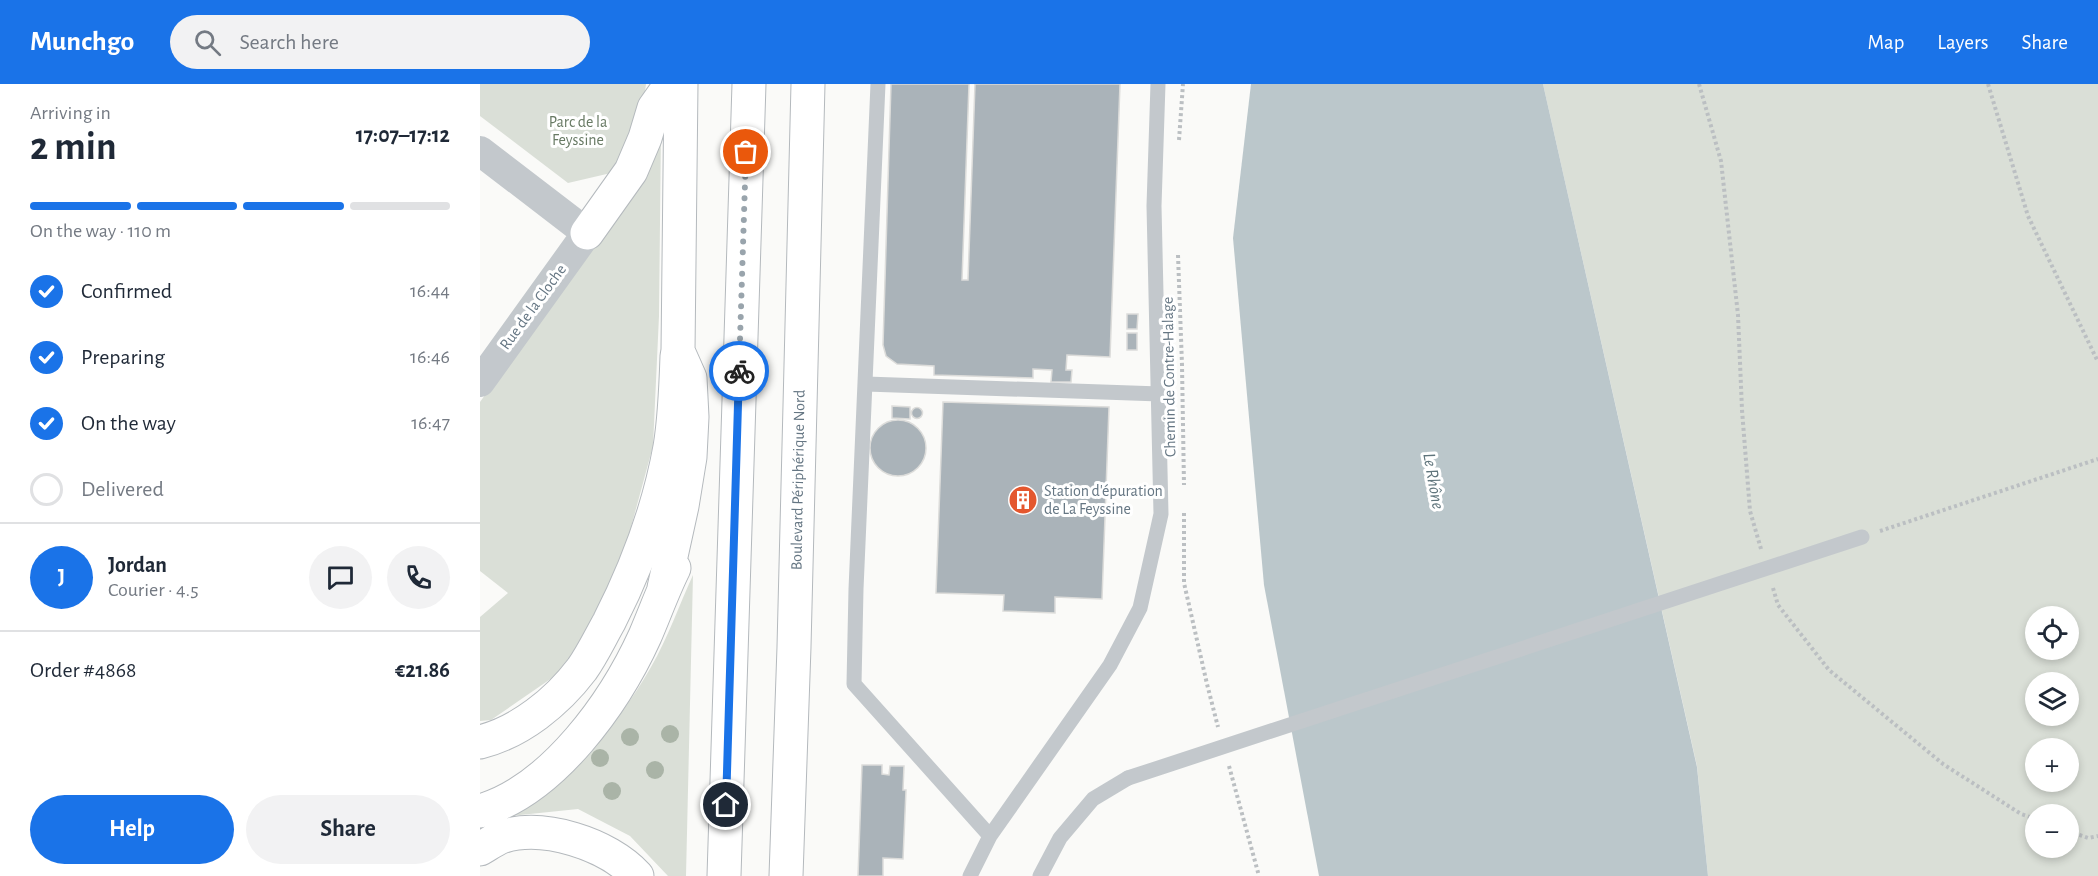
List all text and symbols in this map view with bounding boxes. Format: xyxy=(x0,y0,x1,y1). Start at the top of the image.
search box xyxy=(170,15,590,69)
icon: search xyxy=(191,26,224,59)
text: Munchgo xyxy=(30,28,134,56)
text: Search here xyxy=(239,31,339,53)
text: Map xyxy=(1868,32,1904,53)
text: Layers xyxy=(1937,32,1988,53)
text: Share xyxy=(2021,32,2068,53)
text: Arriving in xyxy=(30,103,111,123)
park label: Parc de la Feyssine xyxy=(549,114,607,149)
text: 17:07–17:12 xyxy=(356,124,450,146)
pin xyxy=(720,126,771,177)
text: 2 min xyxy=(30,128,117,167)
icon: bag xyxy=(729,135,762,168)
text: On the way · 110 m xyxy=(30,221,171,241)
street label: Rue de la Cloche xyxy=(497,261,569,353)
icon: check xyxy=(30,275,63,308)
text: Confirmed xyxy=(81,280,172,302)
text: 16:44 xyxy=(410,281,450,301)
street label: Chemin de Contre-Halage xyxy=(1160,297,1178,457)
icon: check xyxy=(30,341,63,374)
courier xyxy=(709,341,769,401)
text: Preparing xyxy=(81,346,165,368)
text: 16:46 xyxy=(410,347,450,367)
icon: bike xyxy=(723,355,756,388)
street label: Boulevard Périphérique Nord xyxy=(788,390,808,570)
icon: check xyxy=(30,407,63,440)
text: On the way xyxy=(81,412,176,434)
text: 16:47 xyxy=(411,413,450,433)
water label: Le Rhône xyxy=(1419,451,1447,511)
text: Delivered xyxy=(81,478,164,500)
place label: Station d'épuration de La Feyssine xyxy=(1044,483,1163,518)
building icon: Station d'épuration de La Feyssine xyxy=(1007,484,1039,516)
button: chat xyxy=(309,546,372,609)
button: phone xyxy=(387,546,450,609)
text: Jordan xyxy=(108,554,167,576)
text: J xyxy=(58,566,65,588)
text: Courier · 4.5 xyxy=(108,580,199,600)
map controls xyxy=(2025,606,2079,858)
button: locate xyxy=(2025,606,2079,660)
text: Order #4868 xyxy=(30,659,136,681)
text: €21.86 xyxy=(395,659,450,681)
button: layers xyxy=(2025,672,2079,726)
button: + xyxy=(2025,738,2079,792)
pin xyxy=(700,779,751,830)
icon: home xyxy=(709,788,742,821)
button: Help xyxy=(30,795,234,864)
button: Share xyxy=(246,795,450,864)
button: − xyxy=(2025,804,2079,858)

